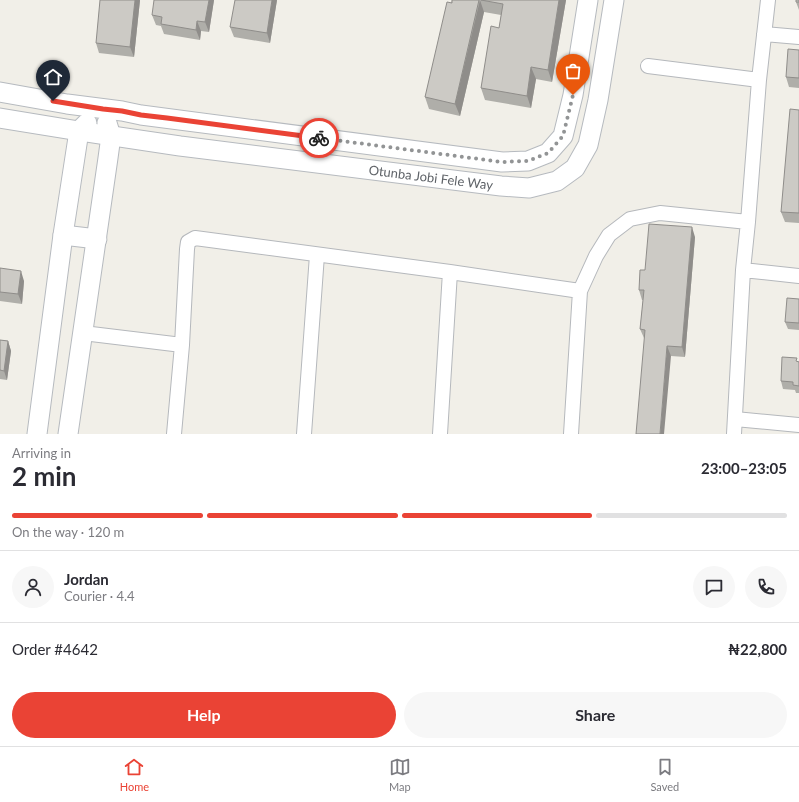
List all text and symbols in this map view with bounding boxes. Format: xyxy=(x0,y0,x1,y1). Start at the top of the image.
pin xyxy=(556,54,590,95)
pin xyxy=(36,60,70,101)
icon: bag xyxy=(562,60,584,82)
icon: home xyxy=(42,66,64,88)
courier xyxy=(299,118,339,158)
icon: bike xyxy=(308,127,330,149)
street label: Otunba Jobi Fele Way xyxy=(368,162,494,193)
text: Arriving in xyxy=(12,445,71,461)
text: 23:00–23:05 xyxy=(701,459,787,477)
text: 2 min xyxy=(12,460,76,492)
text: On the way · 120 m xyxy=(12,524,124,540)
button: person xyxy=(12,566,54,608)
button: chat xyxy=(693,566,735,608)
button: phone xyxy=(745,566,787,608)
text: Jordan xyxy=(64,570,109,588)
text: Courier · 4.4 xyxy=(64,588,135,604)
text: Order #4642 xyxy=(12,640,98,658)
text: ₦22,800 xyxy=(728,640,787,658)
button: Help xyxy=(12,692,396,738)
button: Share xyxy=(404,692,787,738)
tab: Home xyxy=(120,756,149,793)
tab: Map xyxy=(389,756,411,793)
tab: Saved xyxy=(650,756,679,793)

